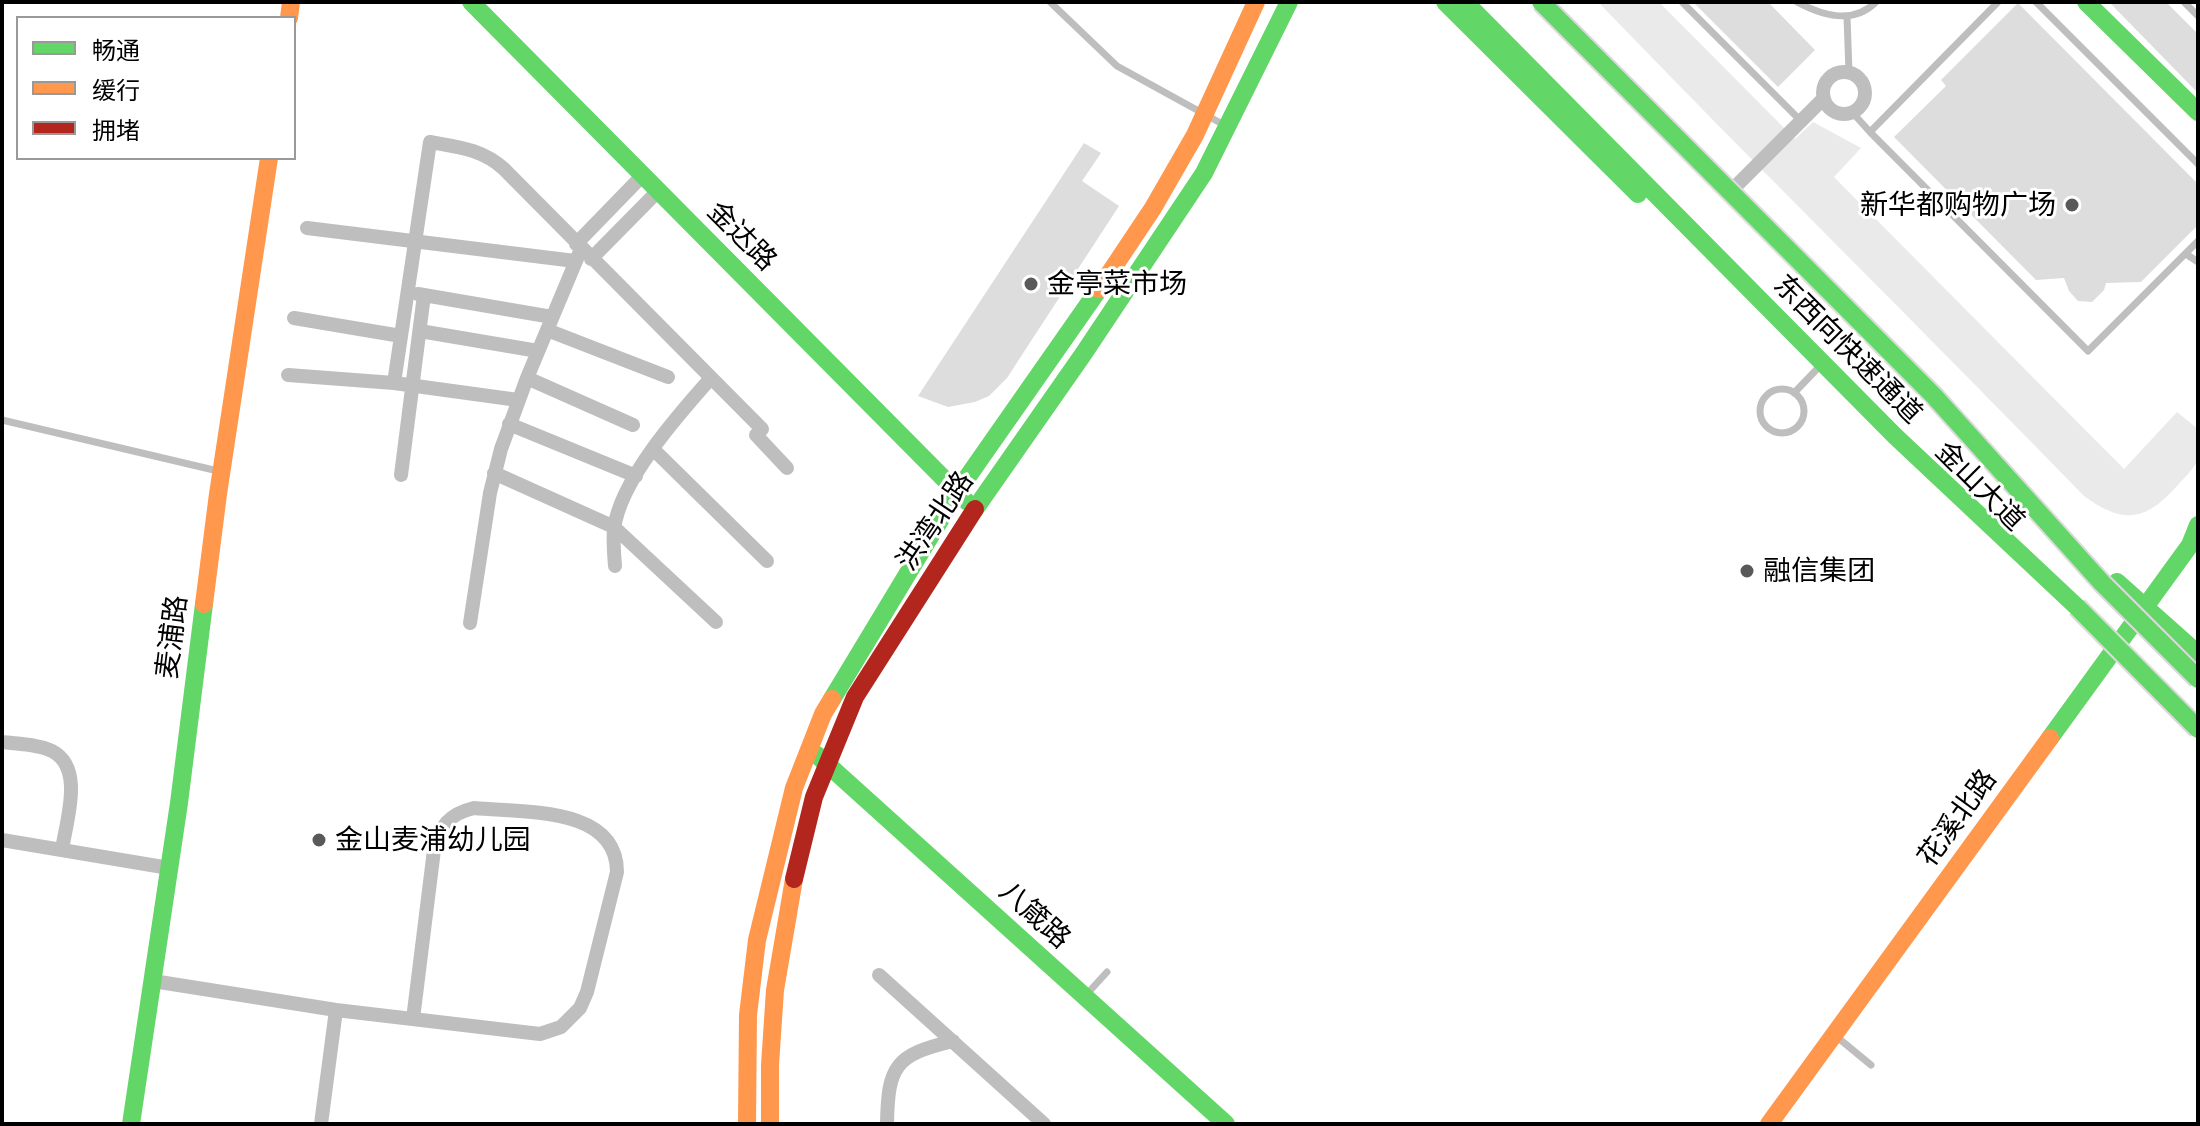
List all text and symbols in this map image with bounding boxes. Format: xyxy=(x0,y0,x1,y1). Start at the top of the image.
legend xyxy=(16,16,296,160)
text: 畅通 xyxy=(92,35,140,64)
text: 缓行 xyxy=(92,75,140,104)
text: 拥堵 xyxy=(92,115,140,144)
place label: 新华都购物广场 xyxy=(1860,188,2056,222)
street label: 金达路 xyxy=(700,194,784,278)
marker: 新华都购物广场 xyxy=(2063,196,2081,214)
place label: 金亭菜市场 xyxy=(1047,267,1187,301)
street label: 东西向快速通道 xyxy=(1767,268,1929,430)
marker: 金亭菜市场 xyxy=(1022,275,1040,293)
street label: 金山大道 xyxy=(1929,435,2031,537)
street label: 洪湾北路 xyxy=(890,465,980,577)
place label: 融信集团 xyxy=(1763,554,1875,588)
marker: 融信集团 xyxy=(1738,562,1756,580)
street label: 麦浦路 xyxy=(150,593,194,681)
street label: 花溪北路 xyxy=(1910,763,2004,873)
place label: 金山麦浦幼儿园 xyxy=(335,823,531,857)
marker: 金山麦浦幼儿园 xyxy=(310,831,328,849)
street label: 八箴路 xyxy=(993,874,1077,956)

